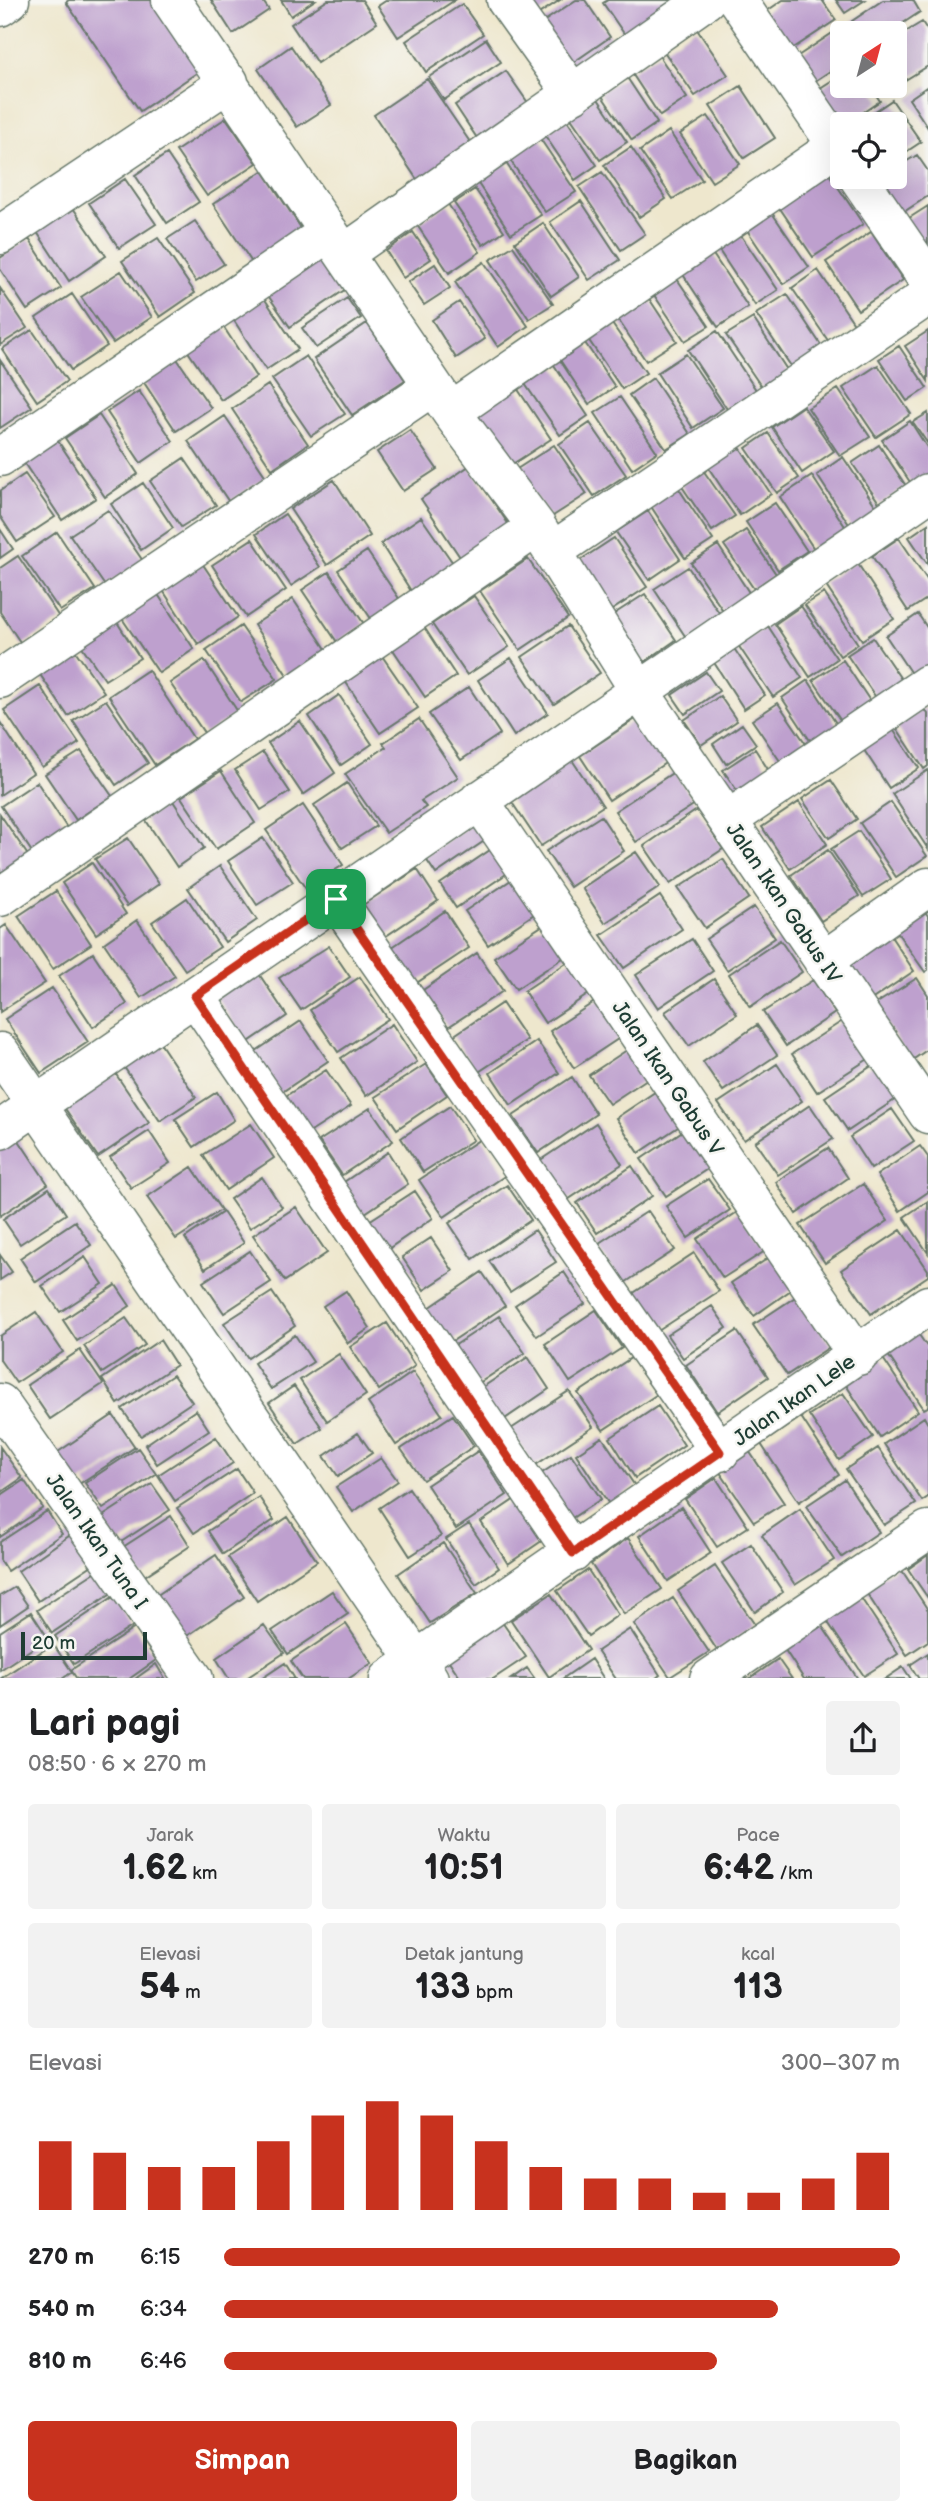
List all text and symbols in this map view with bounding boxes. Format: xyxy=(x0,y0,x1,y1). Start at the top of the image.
north arrow xyxy=(830,21,906,98)
map controls xyxy=(830,21,907,189)
button: locate xyxy=(830,112,907,189)
street label: Jalan Ikan Gabus IV xyxy=(720,818,847,989)
pin xyxy=(306,869,366,929)
icon: arrive xyxy=(317,880,355,918)
street label: Jalan Ikan Gabus V xyxy=(606,996,729,1161)
street label: Jalan Ikan Lele xyxy=(729,1349,860,1452)
street label: Jalan Ikan Tuna I xyxy=(40,1468,153,1614)
scale bar xyxy=(21,1630,147,1661)
text: 20 m xyxy=(32,1632,75,1655)
text: Lari pagi xyxy=(28,1701,180,1746)
button: share xyxy=(826,1701,900,1775)
text: 08:50 · 6 × 270 m xyxy=(28,1750,207,1778)
text: Jarak xyxy=(147,1824,193,1847)
text: Waktu xyxy=(437,1824,491,1847)
text: Pace xyxy=(736,1824,780,1847)
text: 1.62 xyxy=(123,1847,187,1890)
text: 10:51 xyxy=(424,1847,504,1890)
text: 6:42 xyxy=(703,1847,774,1890)
text: km xyxy=(187,1862,217,1885)
text: /km xyxy=(774,1862,813,1885)
text: Elevasi xyxy=(139,1943,201,1966)
text: Detak jantung xyxy=(404,1943,524,1966)
text: kcal xyxy=(741,1943,775,1966)
text: 54 xyxy=(139,1966,180,2009)
text: 133 xyxy=(415,1966,471,2009)
text: 113 xyxy=(733,1966,783,2009)
text: m xyxy=(180,1981,201,2004)
text: bpm xyxy=(471,1981,513,2004)
text: Elevasi xyxy=(28,2049,102,2077)
text: 300–307 m xyxy=(781,2049,900,2077)
text: 270 m xyxy=(28,2243,94,2271)
text: 6:15 xyxy=(140,2243,181,2271)
text: 540 m xyxy=(28,2295,95,2323)
text: 6:34 xyxy=(140,2295,187,2323)
text: 810 m xyxy=(28,2347,92,2375)
text: 6:46 xyxy=(140,2347,187,2375)
button: Simpan xyxy=(28,2421,457,2501)
button: Bagikan xyxy=(471,2421,900,2501)

